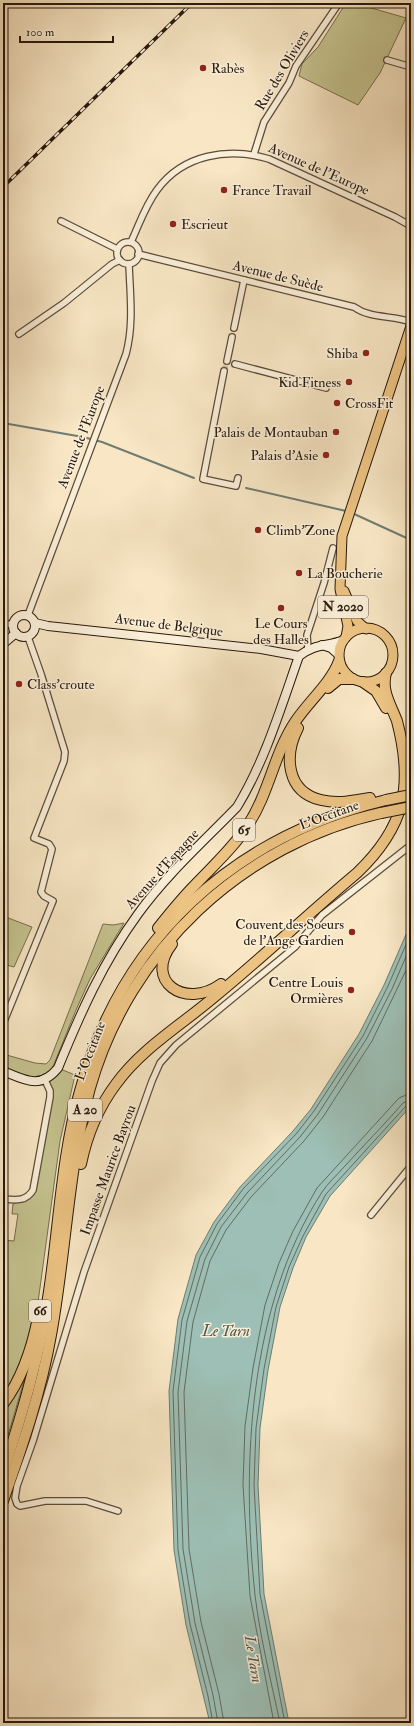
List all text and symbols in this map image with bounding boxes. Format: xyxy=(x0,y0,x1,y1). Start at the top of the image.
scale bar xyxy=(20,18,113,44)
text: 100 m xyxy=(26,25,55,40)
street label: Rue des Oliviers xyxy=(251,27,313,113)
place label: Rabès xyxy=(211,60,244,77)
marker: Rabès xyxy=(198,63,208,73)
street label: Avenue de l'Europe xyxy=(265,139,372,200)
place label: France Travail xyxy=(232,182,312,199)
marker: France Travail xyxy=(219,185,229,195)
place label: Escrieut xyxy=(181,216,228,233)
marker: Escrieut xyxy=(168,219,178,229)
street label: Avenue de Suède xyxy=(230,256,325,295)
place label: Shiba xyxy=(327,345,358,362)
marker: Shiba xyxy=(361,348,371,358)
place label: Kid Fitness xyxy=(278,374,341,391)
marker: Kid Fitness xyxy=(344,377,354,387)
street label: Avenue de l'Europe xyxy=(53,383,109,492)
place label: CrossFit xyxy=(345,395,394,412)
marker: CrossFit xyxy=(332,398,342,408)
place label: Palais de Montauban xyxy=(213,424,328,441)
marker: Palais de Montauban xyxy=(331,427,341,437)
place label: Palais d'Asie xyxy=(250,447,318,464)
marker: Palais d'Asie xyxy=(321,450,331,460)
place label: Climb'Zone xyxy=(266,522,335,539)
marker: Climb'Zone xyxy=(253,525,263,535)
place label: La Boucherie xyxy=(307,565,383,582)
marker: La Boucherie xyxy=(294,568,304,578)
road number: N 2020 xyxy=(318,596,368,618)
marker: Le Cours des Halles xyxy=(276,603,286,613)
street label: Avenue de Belgique xyxy=(113,610,224,640)
place label: Le Cours des Halles xyxy=(253,615,309,648)
place label: Class'croute xyxy=(27,676,95,693)
marker: Class'croute xyxy=(14,679,24,689)
street label: L'Occitane xyxy=(297,796,361,834)
road number: 65 xyxy=(233,819,255,841)
street label: Avenue d'Espagne xyxy=(121,825,203,914)
place label: Couvent des Soeurs de l'Ange Gardien xyxy=(235,916,344,949)
marker: Couvent des Soeurs de l'Ange Gardien xyxy=(347,927,357,937)
place label: Centre Louis Ormières xyxy=(269,974,343,1007)
marker: Centre Louis Ormières xyxy=(346,985,356,995)
street label: L'Occitane xyxy=(71,1019,109,1083)
road number: A 20 xyxy=(68,1099,102,1121)
street label: Impasse Maurice Bayrou xyxy=(76,1102,140,1238)
road number: 66 xyxy=(29,1300,51,1322)
water label: Le Tarn xyxy=(201,1322,250,1341)
water label: Le Tarn xyxy=(240,1633,266,1684)

